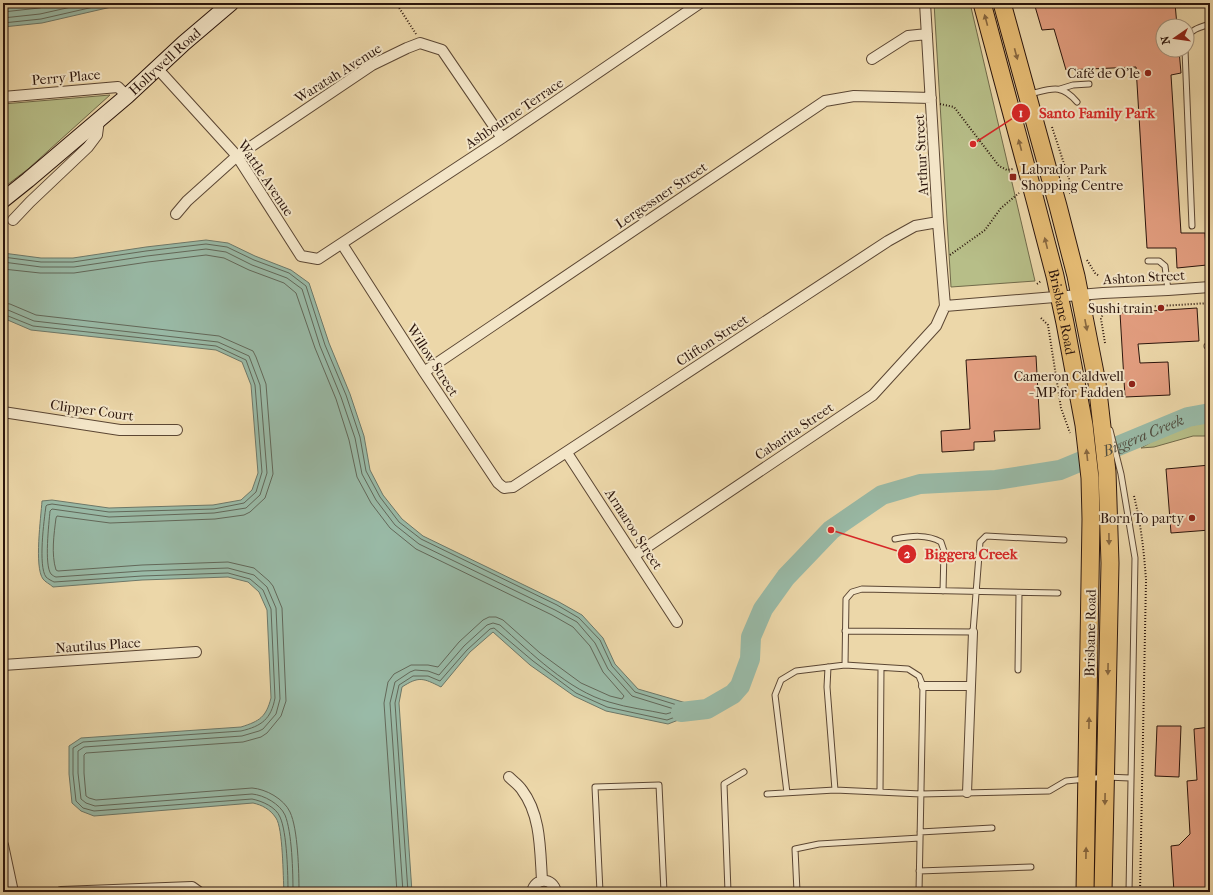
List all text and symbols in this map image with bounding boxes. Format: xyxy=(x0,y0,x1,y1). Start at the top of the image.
one-way arrow xyxy=(983,14,989,26)
north arrow xyxy=(1155,18,1195,58)
street label: Hollywell Road xyxy=(125,24,205,99)
text: N xyxy=(1158,34,1173,46)
street label: Waratah Avenue xyxy=(291,40,385,107)
one-way arrow xyxy=(1013,48,1019,60)
place label: Café de O'le xyxy=(1067,65,1140,82)
street label: Perry Place xyxy=(31,66,101,89)
marker: Café de O'le xyxy=(1143,68,1153,78)
street label: Ashbourne Terrace xyxy=(461,74,567,153)
callout: Santo Family Park xyxy=(1011,99,1163,126)
text: Santo Family Park xyxy=(1039,104,1156,122)
text: 1 xyxy=(1019,106,1023,120)
street label: Arthur Street xyxy=(911,114,932,197)
street label: Wattle Avenue xyxy=(233,136,297,220)
one-way arrow xyxy=(1017,139,1023,151)
street label: Lergessner Street xyxy=(612,158,710,232)
place label: Labrador Park Shopping Centre xyxy=(1021,161,1123,194)
marker: Labrador Park Shopping Centre xyxy=(1008,172,1018,182)
one-way arrow xyxy=(1043,237,1049,249)
street label: Brisbane Road xyxy=(1044,267,1079,357)
street label: Ashton Street xyxy=(1102,267,1185,288)
place label: Sushi train xyxy=(1088,300,1153,317)
marker: Sushi train xyxy=(1156,303,1166,313)
street label: Clifton Street xyxy=(673,311,751,370)
one-way arrow xyxy=(1084,319,1090,331)
street label: Willow Street xyxy=(402,320,462,400)
place label: Cameron Caldwell - MP for Fadden xyxy=(1014,368,1124,401)
marker: Cameron Caldwell - MP for Fadden xyxy=(1127,379,1137,389)
street label: Clipper Court xyxy=(49,396,135,425)
street label: Cabarita Street xyxy=(752,399,837,464)
water label: Biggera Creek xyxy=(1099,411,1187,461)
one-way arrow xyxy=(1084,449,1091,461)
street label: Armaroo Street xyxy=(601,485,666,573)
place label: Born To party xyxy=(1100,510,1185,527)
marker: Born To party xyxy=(1187,513,1197,523)
one-way arrow xyxy=(1106,533,1112,546)
callout: Biggera Creek xyxy=(897,541,1026,568)
text: Biggera Creek xyxy=(925,545,1019,563)
text: 2 xyxy=(904,547,911,561)
street label: Brisbane Road xyxy=(1081,589,1100,677)
street label: Nautilus Place xyxy=(55,634,141,657)
one-way arrow xyxy=(1105,663,1111,676)
one-way arrow xyxy=(1086,716,1092,729)
one-way arrow xyxy=(1102,793,1108,806)
one-way arrow xyxy=(1083,846,1089,859)

